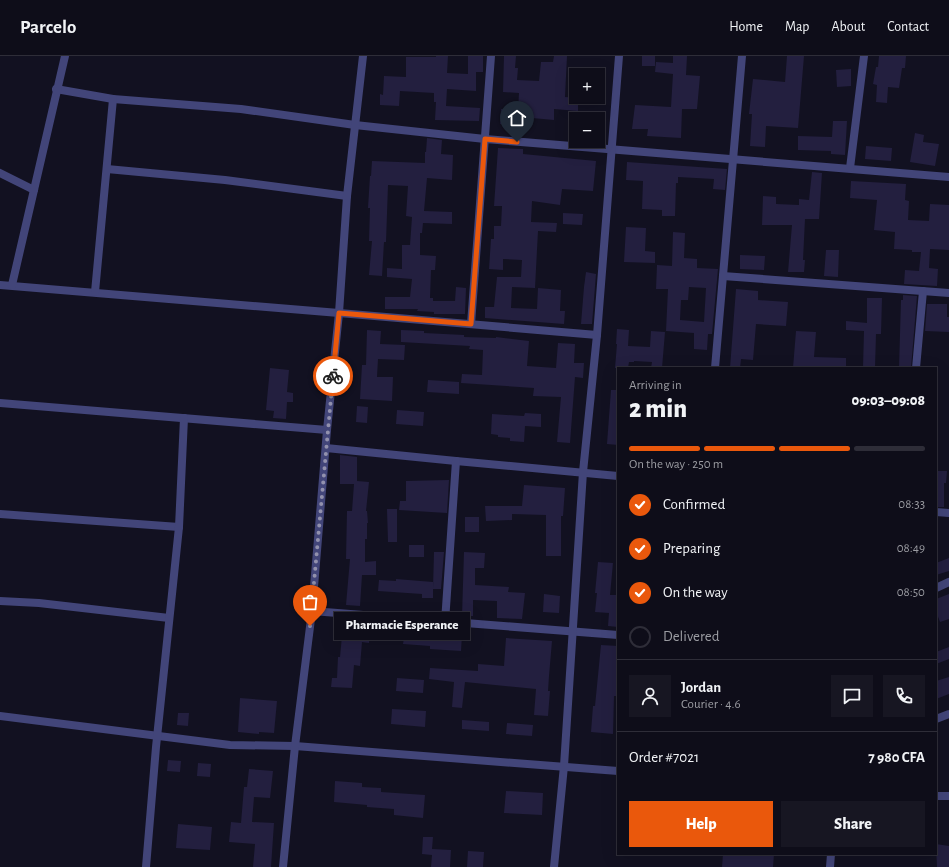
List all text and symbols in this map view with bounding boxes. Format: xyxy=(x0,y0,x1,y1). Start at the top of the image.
text: Parcelo xyxy=(20,18,76,37)
text: Home xyxy=(729,20,763,34)
text: Map xyxy=(785,20,809,34)
text: About xyxy=(831,20,865,34)
text: Contact xyxy=(887,20,929,34)
map controls xyxy=(569,68,605,148)
button: + xyxy=(569,68,605,104)
pin xyxy=(500,101,534,142)
icon: home xyxy=(506,107,528,129)
button: − xyxy=(569,112,605,148)
courier xyxy=(313,356,353,396)
icon: bike xyxy=(322,365,344,387)
text: Arriving in xyxy=(629,379,682,392)
text: 09:03–09:08 xyxy=(851,393,925,408)
text: 2 min xyxy=(629,396,687,422)
text: On the way · 250 m xyxy=(629,458,723,471)
icon: check xyxy=(629,494,651,516)
text: Confirmed xyxy=(663,497,725,512)
text: 08:33 xyxy=(898,498,925,511)
icon: check xyxy=(629,538,651,560)
text: Preparing xyxy=(663,541,720,556)
text: 08:49 xyxy=(897,542,925,555)
icon: check xyxy=(629,582,651,604)
pin xyxy=(293,585,327,626)
text: On the way xyxy=(663,585,728,600)
text: 08:50 xyxy=(897,586,925,599)
icon: bag xyxy=(299,591,321,613)
callout: Pharmacie Esperance xyxy=(334,612,470,640)
text: Pharmacie Esperance xyxy=(346,619,458,632)
text: Delivered xyxy=(663,629,720,644)
button: person xyxy=(629,675,671,717)
button: chat xyxy=(831,675,873,717)
button: phone xyxy=(883,675,925,717)
text: Jordan xyxy=(681,680,721,695)
text: Courier · 4.6 xyxy=(681,698,741,711)
text: Order #7021 xyxy=(629,750,699,765)
text: 7 980 CFA xyxy=(868,750,925,765)
button: Help xyxy=(629,801,773,847)
button: Share xyxy=(781,801,925,847)

